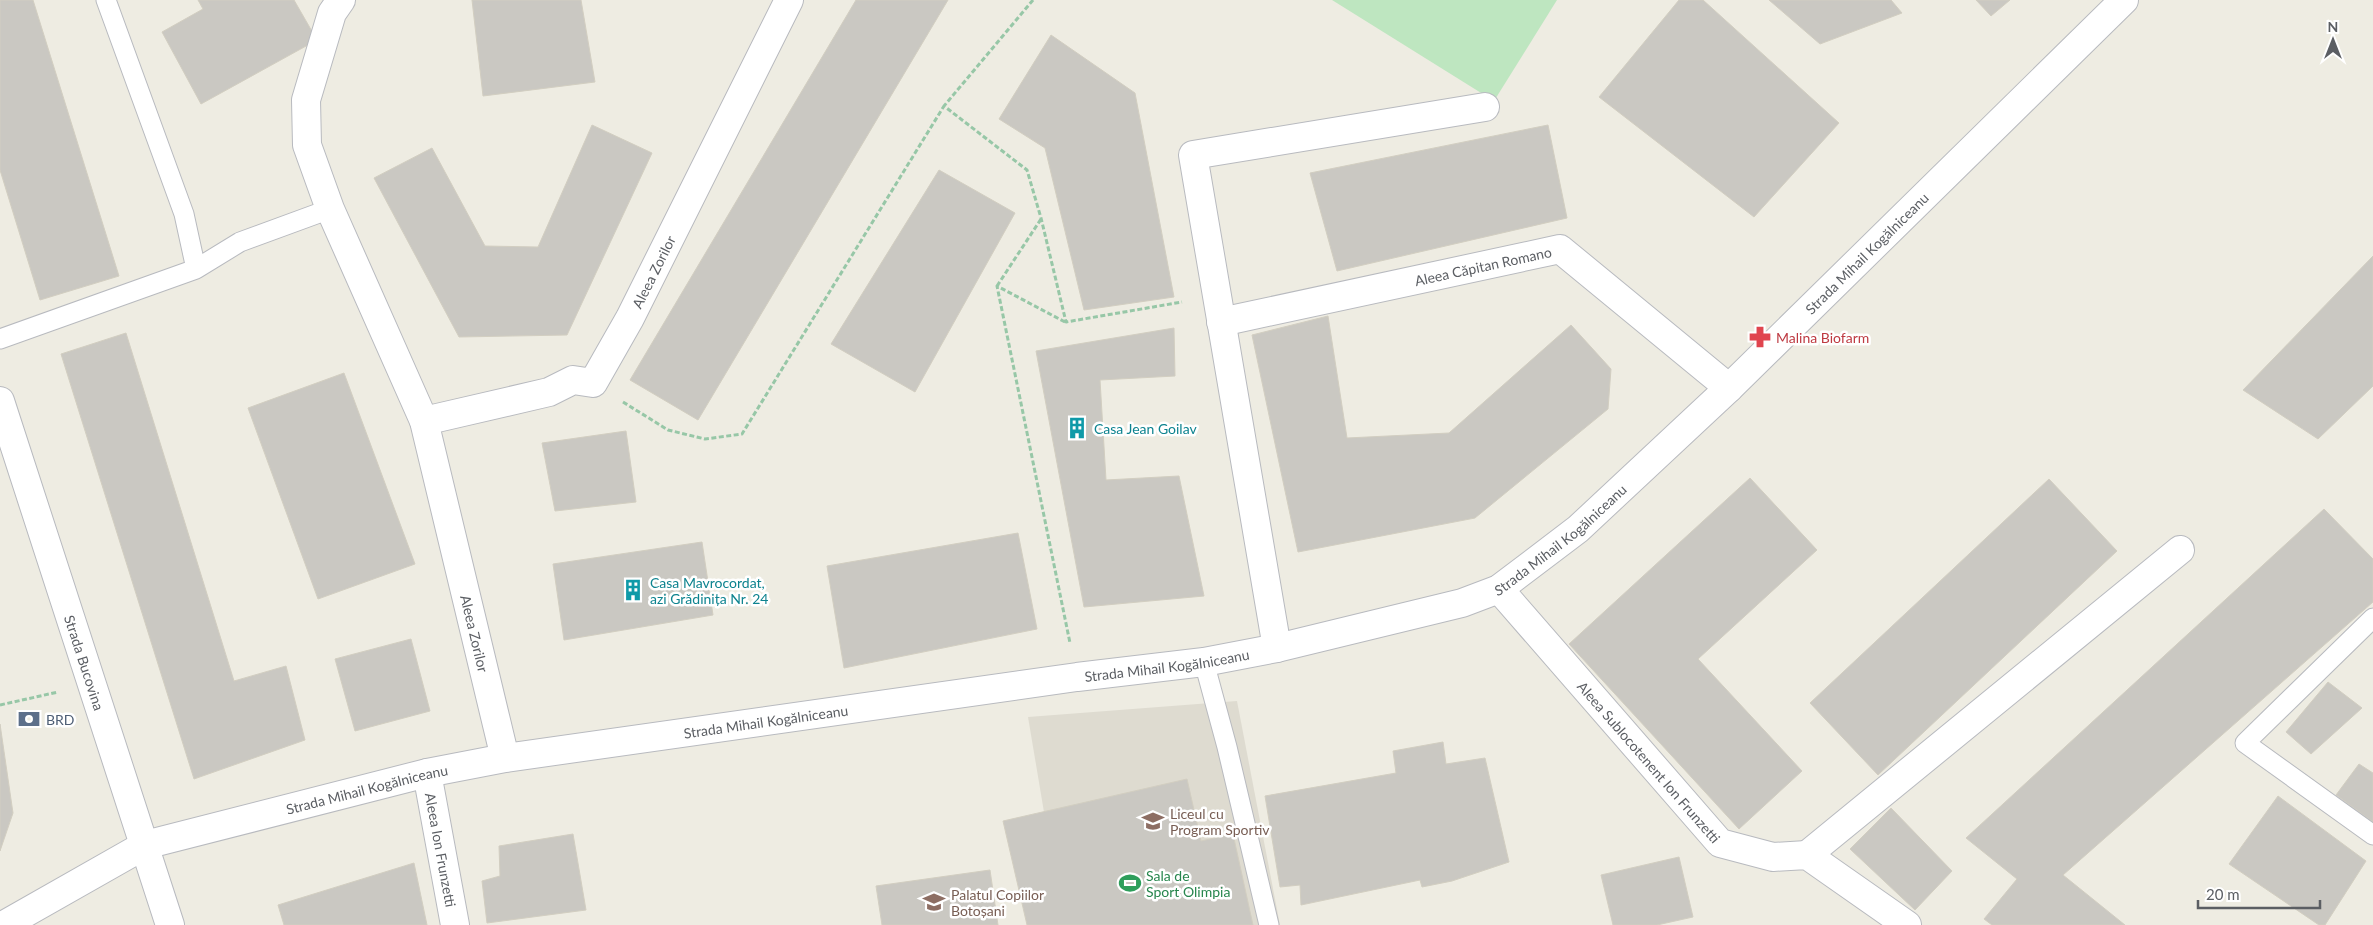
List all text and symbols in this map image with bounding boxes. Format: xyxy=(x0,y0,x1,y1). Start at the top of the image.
north arrow xyxy=(2308,15,2358,65)
text: N xyxy=(2328,18,2338,35)
street label: Strada Mihail Kogălniceanu xyxy=(1801,189,1932,317)
street label: Aleea Zorilor xyxy=(628,232,678,311)
street label: Aleea Căpitan Romano xyxy=(1413,243,1553,289)
pharmacy icon: Malina Biofarm xyxy=(1747,324,1773,350)
place label: Malina Biofarm xyxy=(1776,329,1869,346)
building icon: Casa Jean Goilav xyxy=(1064,415,1090,441)
place label: Casa Jean Goilav xyxy=(1094,420,1197,437)
street label: Strada Mihail Kogălniceanu xyxy=(1492,480,1629,599)
place label: Casa Mavrocordat, azi Grădinița Nr. 24 xyxy=(650,574,768,607)
building icon: Casa Mavrocordat, azi Grădinița Nr. 24 xyxy=(620,577,646,603)
street label: Aleea Zorilor xyxy=(458,593,493,674)
street label: Strada Bucovina xyxy=(61,613,108,712)
street label: Strada Mihail Kogălniceanu xyxy=(1084,645,1251,685)
street label: Aleea Sublocotenent Ion Frunzetti xyxy=(1574,678,1724,846)
street label: Strada Mihail Kogălniceanu xyxy=(682,701,849,741)
bank icon: BRD xyxy=(16,706,42,732)
place label: BRD xyxy=(46,711,74,728)
street label: Strada Mihail Kogălniceanu xyxy=(284,761,449,817)
street label: Aleea Ion Frunzetti xyxy=(422,791,460,908)
place label: Liceul cu Program Sportiv xyxy=(1170,805,1270,838)
school or university icon: Liceul cu Program Sportiv xyxy=(1140,808,1166,834)
place label: Sala de Sport Olimpia xyxy=(1146,867,1230,900)
sports icon: Sala de Sport Olimpia xyxy=(1117,870,1143,896)
scale bar xyxy=(2198,878,2320,910)
text: 20 m xyxy=(2206,885,2240,903)
place label: Palatul Copiilor Botoșani xyxy=(951,886,1044,919)
school or university icon: Palatul Copiilor Botoșani xyxy=(921,889,947,915)

